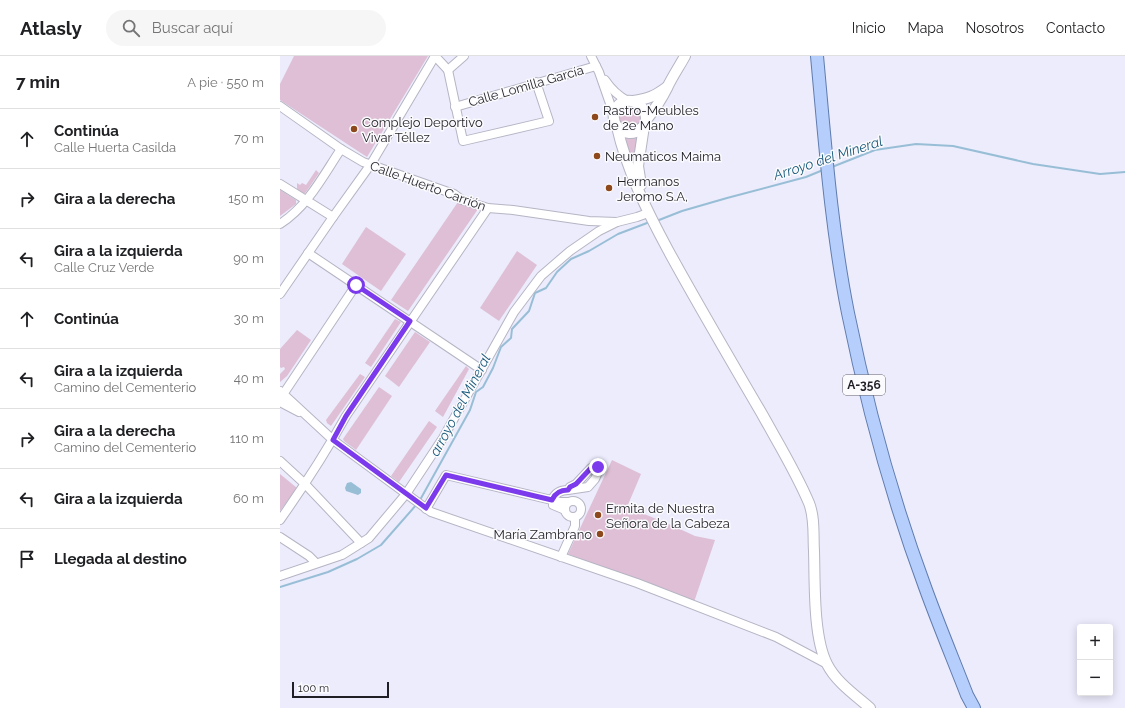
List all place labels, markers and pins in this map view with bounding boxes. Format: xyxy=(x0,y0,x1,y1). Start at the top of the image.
place label: Rastro-Meubles de 2e Mano xyxy=(603,103,699,133)
marker: Rastro-Meubles de 2e Mano xyxy=(590,112,600,122)
place label: Complejo Deportivo Vivar Téllez xyxy=(362,115,483,145)
marker: Complejo Deportivo Vivar Téllez xyxy=(349,124,359,134)
place label: Neumaticos Maima xyxy=(605,149,721,164)
marker: Neumaticos Maima xyxy=(592,151,602,161)
place label: Hermanos Jeromo S.A, xyxy=(617,174,688,204)
marker: Hermanos Jeromo S.A, xyxy=(604,183,614,193)
place label: Ermita de Nuestra Señora de la Cabeza xyxy=(606,501,730,531)
marker: Ermita de Nuestra Señora de la Cabeza xyxy=(593,510,603,520)
place label: María Zambrano xyxy=(494,527,592,542)
marker: María Zambrano xyxy=(595,529,605,539)

